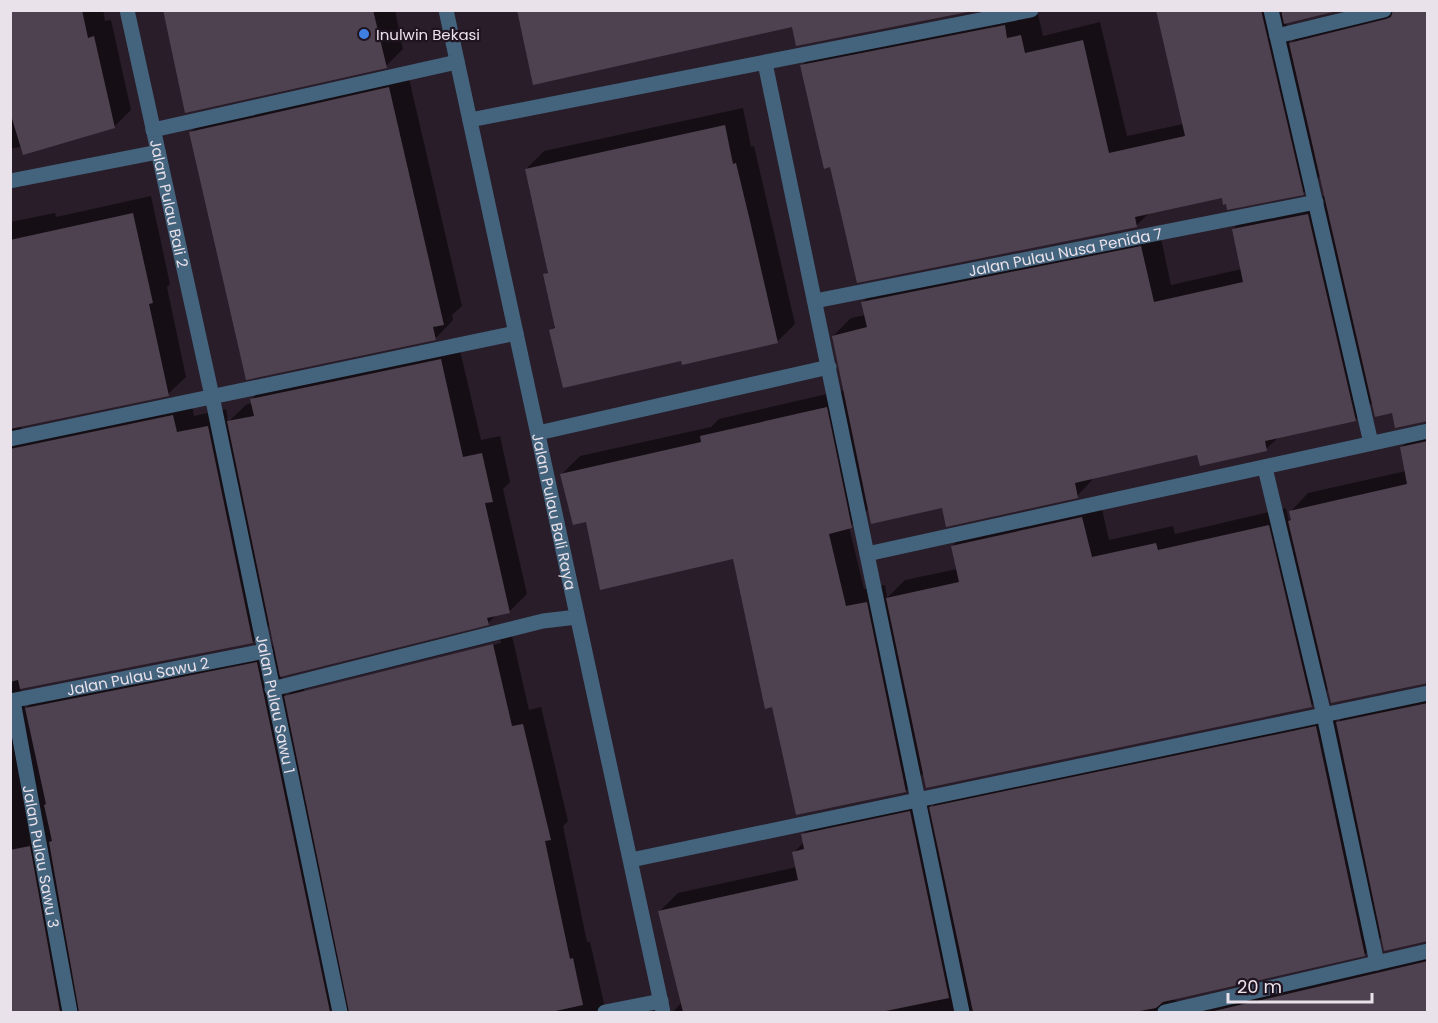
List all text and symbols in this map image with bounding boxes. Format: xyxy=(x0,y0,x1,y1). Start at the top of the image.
place label: Inulwin Bekasi xyxy=(376,24,480,45)
marker: Inulwin Bekasi xyxy=(357,27,371,41)
street label: Jalan Pulau Bali 2 xyxy=(145,137,194,269)
street label: Jalan Pulau Nusa Penida 7 xyxy=(966,222,1164,281)
street label: Jalan Pulau Bali Raya xyxy=(527,431,582,592)
street label: Jalan Pulau Sawu 1 xyxy=(251,633,301,775)
street label: Jalan Pulau Sawu 2 xyxy=(64,652,211,700)
street label: Jalan Pulau Sawu 3 xyxy=(18,783,65,930)
scale bar xyxy=(1228,966,1372,1004)
text: 20 m xyxy=(1237,974,1282,999)

